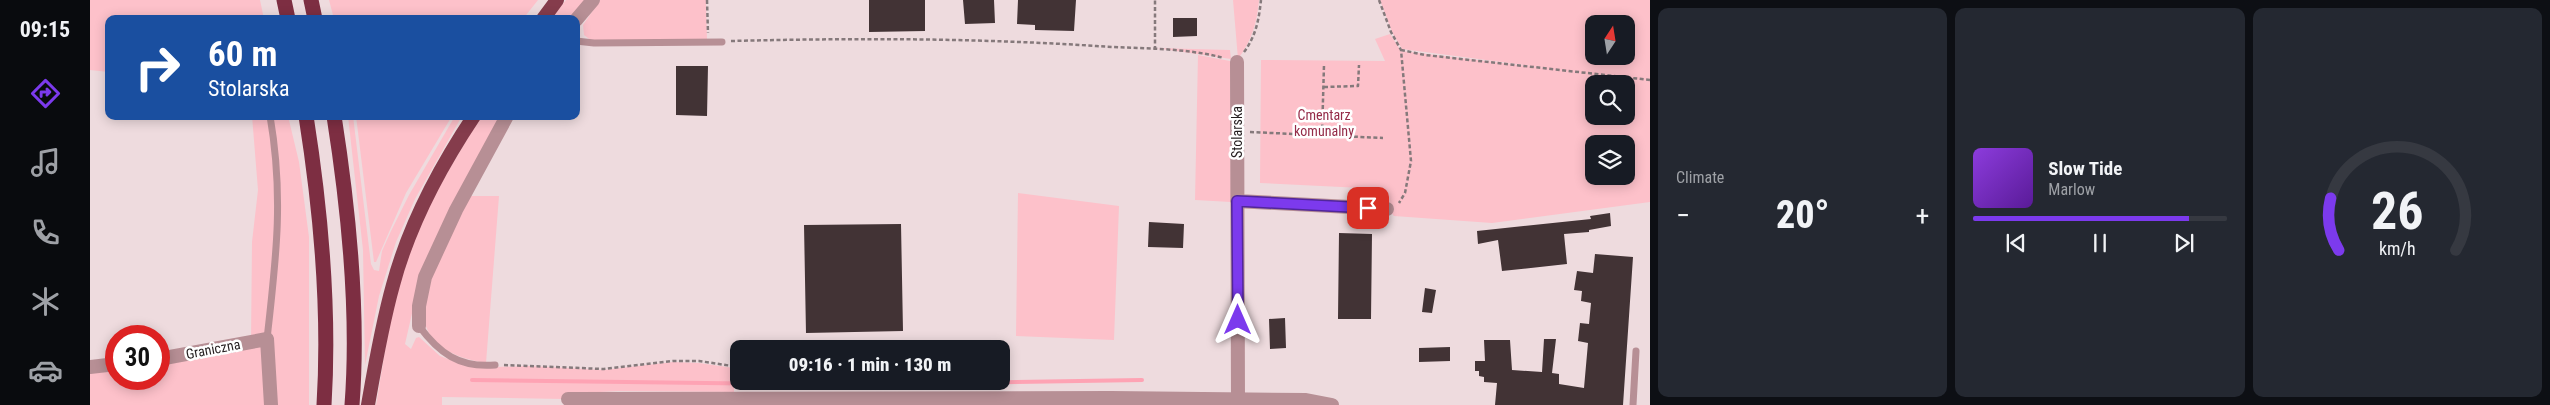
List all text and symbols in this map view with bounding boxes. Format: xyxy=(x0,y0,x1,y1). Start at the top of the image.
north arrow xyxy=(1585,15,1635,65)
map controls xyxy=(1585,15,1635,185)
text: 09:15 xyxy=(20,17,70,42)
text: 60 m xyxy=(208,34,277,75)
icon: right xyxy=(125,35,190,100)
button: search xyxy=(1585,75,1635,125)
icon: directions xyxy=(28,76,63,111)
text: Stolarska xyxy=(208,76,290,101)
street label: Stolarska xyxy=(1229,106,1245,158)
park label: Cmentarz komunalny xyxy=(1294,107,1354,139)
button: layers xyxy=(1585,135,1635,185)
icon: music xyxy=(28,145,63,180)
text: Slow Tide xyxy=(2048,157,2122,180)
text: Climate xyxy=(1676,168,1724,187)
text: Marlow xyxy=(2048,180,2095,199)
text: 26 xyxy=(2371,181,2424,242)
pin xyxy=(1347,187,1389,229)
text: 20° xyxy=(1776,193,1829,237)
icon: arrive xyxy=(1354,194,1382,222)
text: − xyxy=(1676,199,1690,232)
text: + xyxy=(1915,199,1929,232)
icon: phone xyxy=(28,215,63,250)
icon: previous xyxy=(2002,229,2030,257)
icon: pause xyxy=(2086,229,2114,257)
icon: next xyxy=(2170,229,2198,257)
text: km/h xyxy=(2379,238,2416,259)
icon: climate xyxy=(28,284,63,319)
position arrow xyxy=(1211,293,1263,345)
speed limit sign: 30 xyxy=(105,325,170,390)
street label: Graniczna xyxy=(184,336,242,362)
icon: car xyxy=(28,353,63,388)
text: 09:16 · 1 min · 130 m xyxy=(789,353,951,376)

